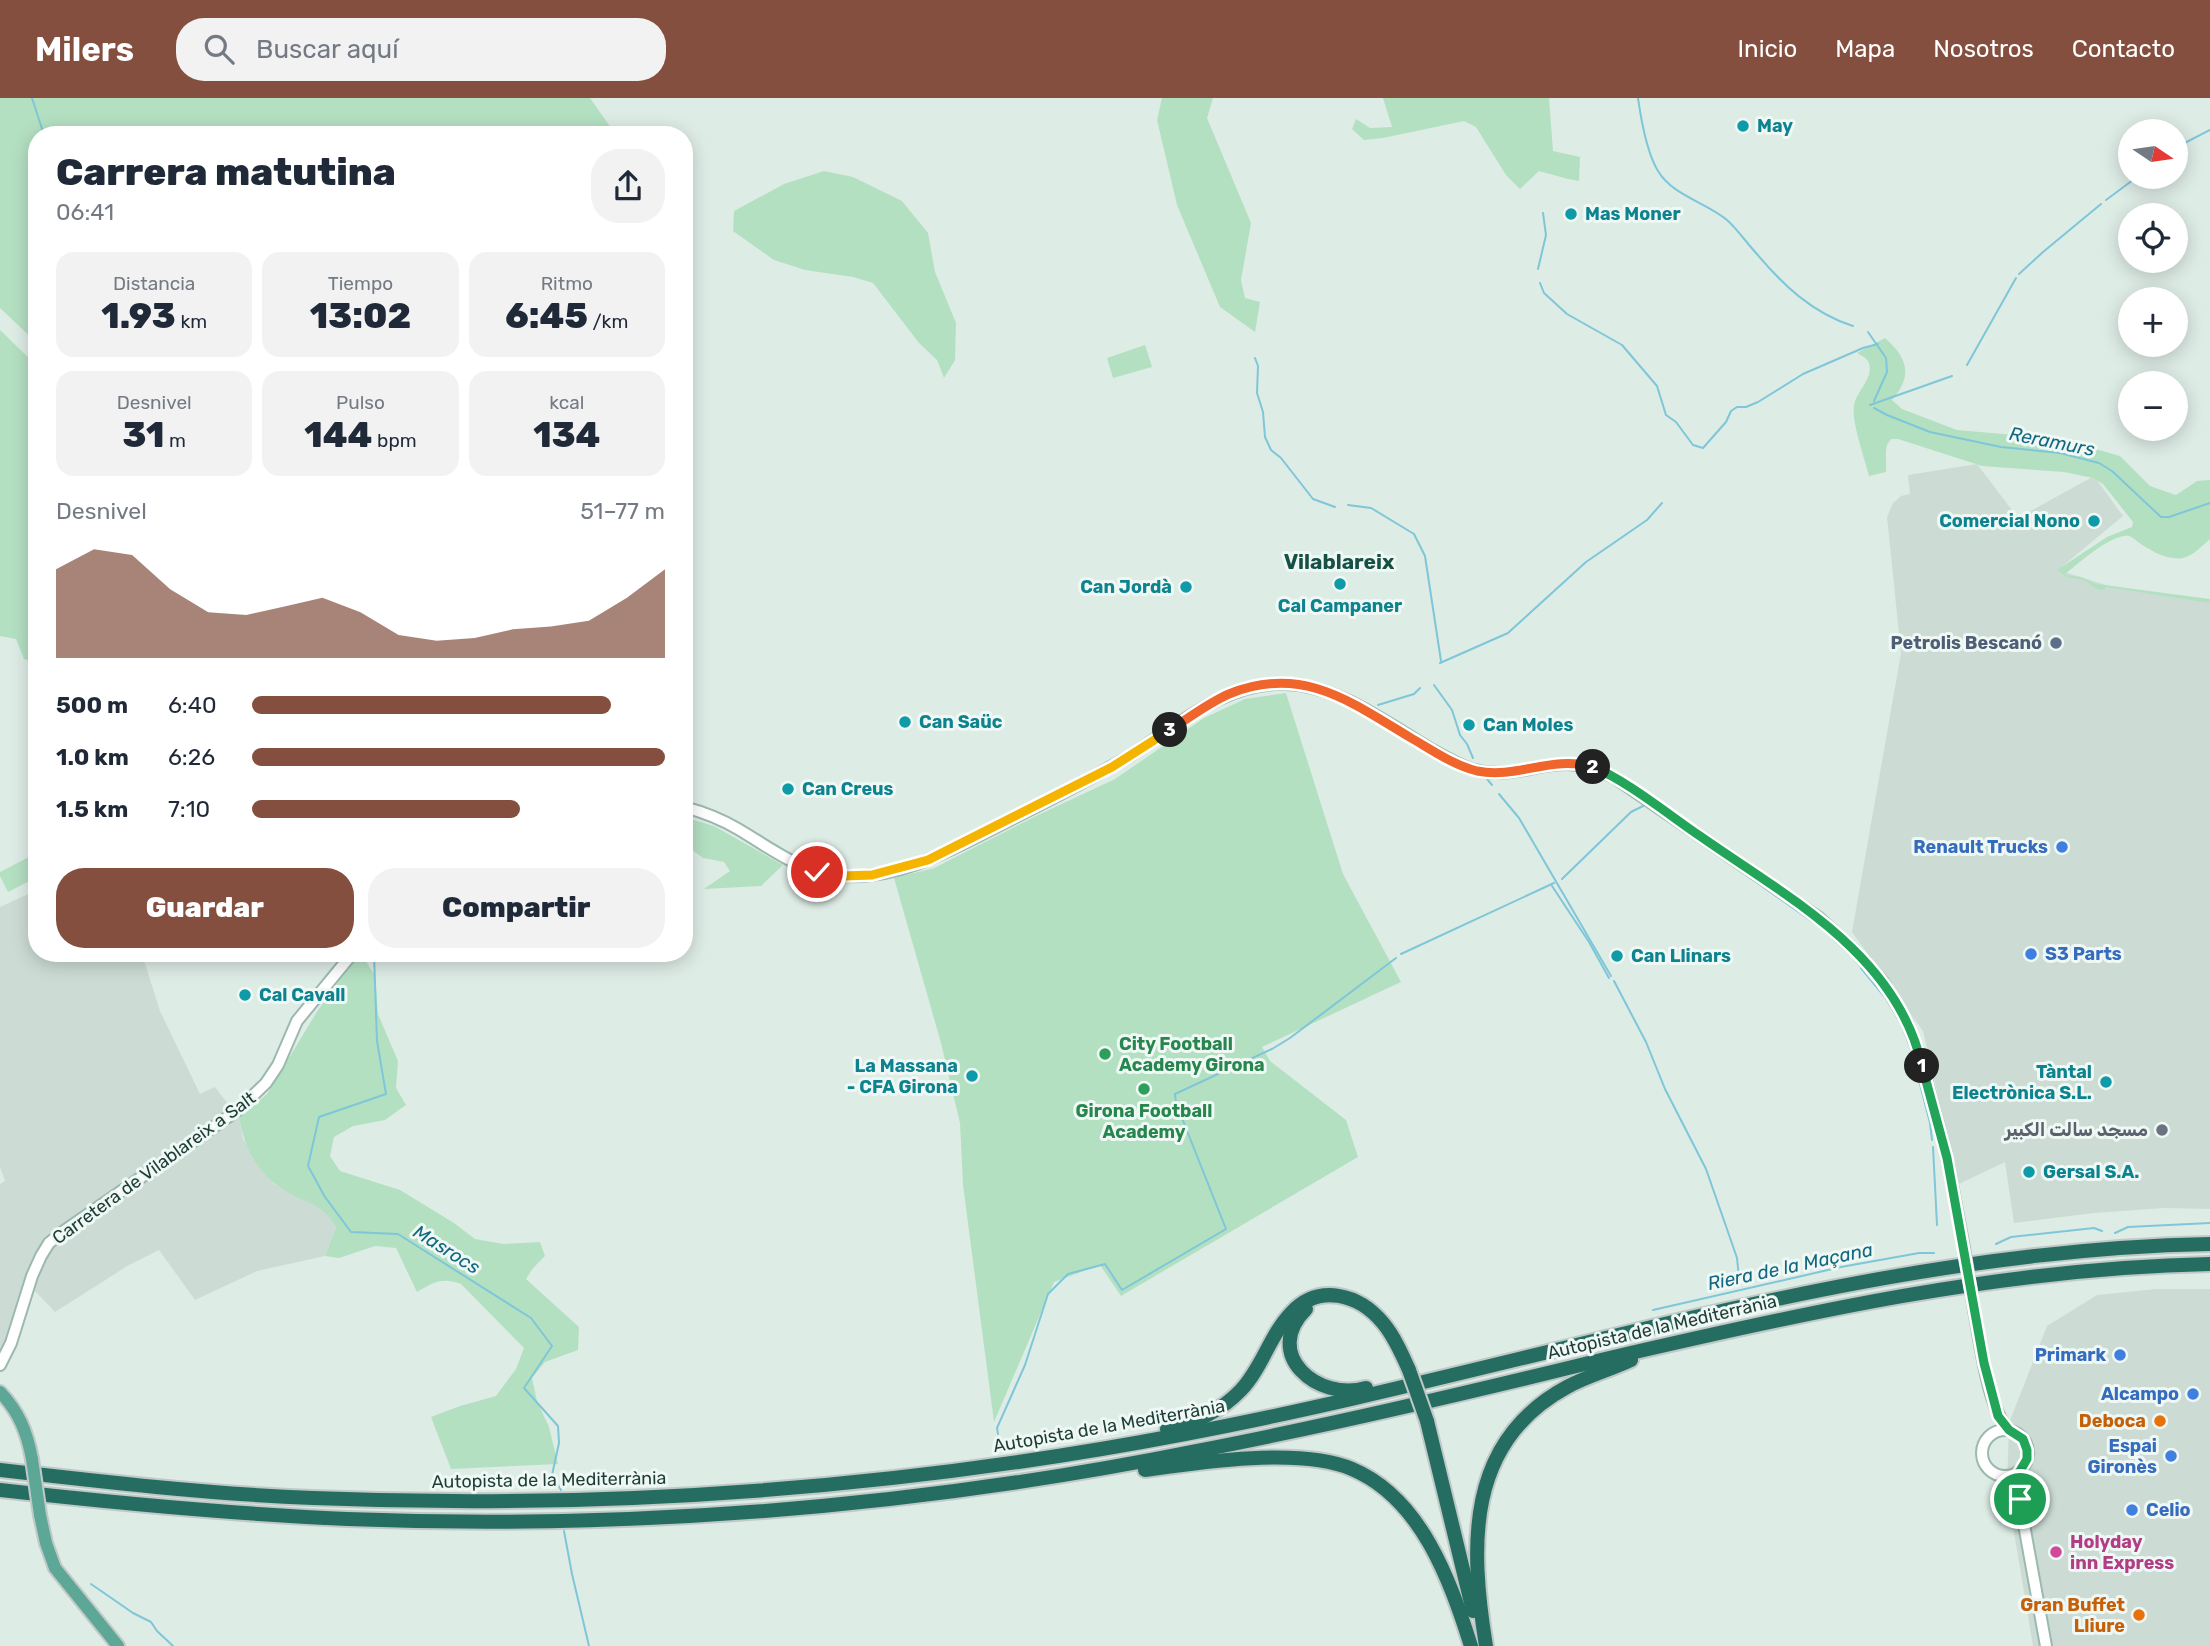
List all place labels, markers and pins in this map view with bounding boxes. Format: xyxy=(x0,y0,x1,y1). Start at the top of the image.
place label: May xyxy=(1757,115,1793,137)
marker: May xyxy=(1735,118,1751,134)
place label: Mas Moner xyxy=(1585,203,1681,225)
marker: Mas Moner xyxy=(1563,206,1579,222)
place label: Comercial Nono xyxy=(1939,510,2080,532)
marker: Comercial Nono xyxy=(2086,513,2102,529)
place label: Can Jordà xyxy=(1080,576,1172,598)
marker: Cal Campaner xyxy=(1332,576,1348,592)
marker: Can Jordà xyxy=(1178,579,1194,595)
place label: Cal Campaner xyxy=(1278,595,1402,617)
place label: Petrolis Bescanó xyxy=(1891,632,2042,654)
marker: Petrolis Bescanó xyxy=(2048,635,2064,651)
place label: Can Saüc xyxy=(919,711,1003,733)
pin: 3 xyxy=(1152,712,1188,748)
marker: Can Saüc xyxy=(897,714,913,730)
place label: Can Moles xyxy=(1483,714,1573,736)
marker: Can Moles xyxy=(1461,717,1477,733)
pin: 2 xyxy=(1576,750,1610,784)
place label: Can Creus xyxy=(802,778,894,800)
marker: Can Creus xyxy=(780,781,796,797)
place label: Renault Trucks xyxy=(1913,836,2048,858)
marker: Renault Trucks xyxy=(2054,839,2070,855)
pin xyxy=(787,842,847,902)
place label: S3 Parts xyxy=(2045,943,2122,965)
place label: Can Llinars xyxy=(1631,945,1731,967)
marker: S3 Parts xyxy=(2023,946,2039,962)
marker: Can Llinars xyxy=(1609,948,1625,964)
place label: Cal Cavall xyxy=(259,984,345,1006)
marker: Cal Cavall xyxy=(237,987,253,1003)
place label: City Football Academy Girona xyxy=(1119,1033,1265,1076)
marker: City Football Academy Girona xyxy=(1097,1046,1113,1062)
pin: 1 xyxy=(1904,1048,1940,1084)
place label: La Massana - CFA Girona xyxy=(847,1055,958,1098)
place label: Tàntal Electrònica S.L. xyxy=(1952,1061,2092,1104)
marker: La Massana - CFA Girona xyxy=(964,1068,980,1084)
marker: Tàntal Electrònica S.L. xyxy=(2098,1074,2114,1090)
marker: Girona Football Academy xyxy=(1136,1081,1152,1097)
place label: Girona Football Academy xyxy=(1076,1100,1212,1143)
place label: مسجد سالت الكبير xyxy=(2004,1119,2148,1141)
marker: مسجد سالت الكبير xyxy=(2154,1122,2170,1138)
place label: Gersal S.A. xyxy=(2043,1161,2139,1183)
marker: Gersal S.A. xyxy=(2021,1164,2037,1180)
place label: Primark xyxy=(2035,1344,2106,1366)
marker: Primark xyxy=(2112,1347,2128,1363)
place label: Alcampo xyxy=(2101,1383,2179,1405)
marker: Alcampo xyxy=(2185,1386,2201,1402)
place label: Deboca xyxy=(2079,1410,2146,1432)
marker: Deboca xyxy=(2152,1413,2168,1429)
place label: Espai Gironès xyxy=(2088,1435,2157,1478)
marker: Espai Gironès xyxy=(2163,1448,2179,1464)
pin xyxy=(1990,1469,2050,1529)
place label: Celio xyxy=(2146,1499,2191,1521)
marker: Celio xyxy=(2124,1502,2140,1518)
place label: Holyday inn Express xyxy=(2070,1531,2174,1574)
marker: Holyday inn Express xyxy=(2048,1544,2064,1560)
place label: Gran Buffet Lliure xyxy=(2020,1594,2125,1637)
marker: Gran Buffet Lliure xyxy=(2131,1607,2147,1623)

